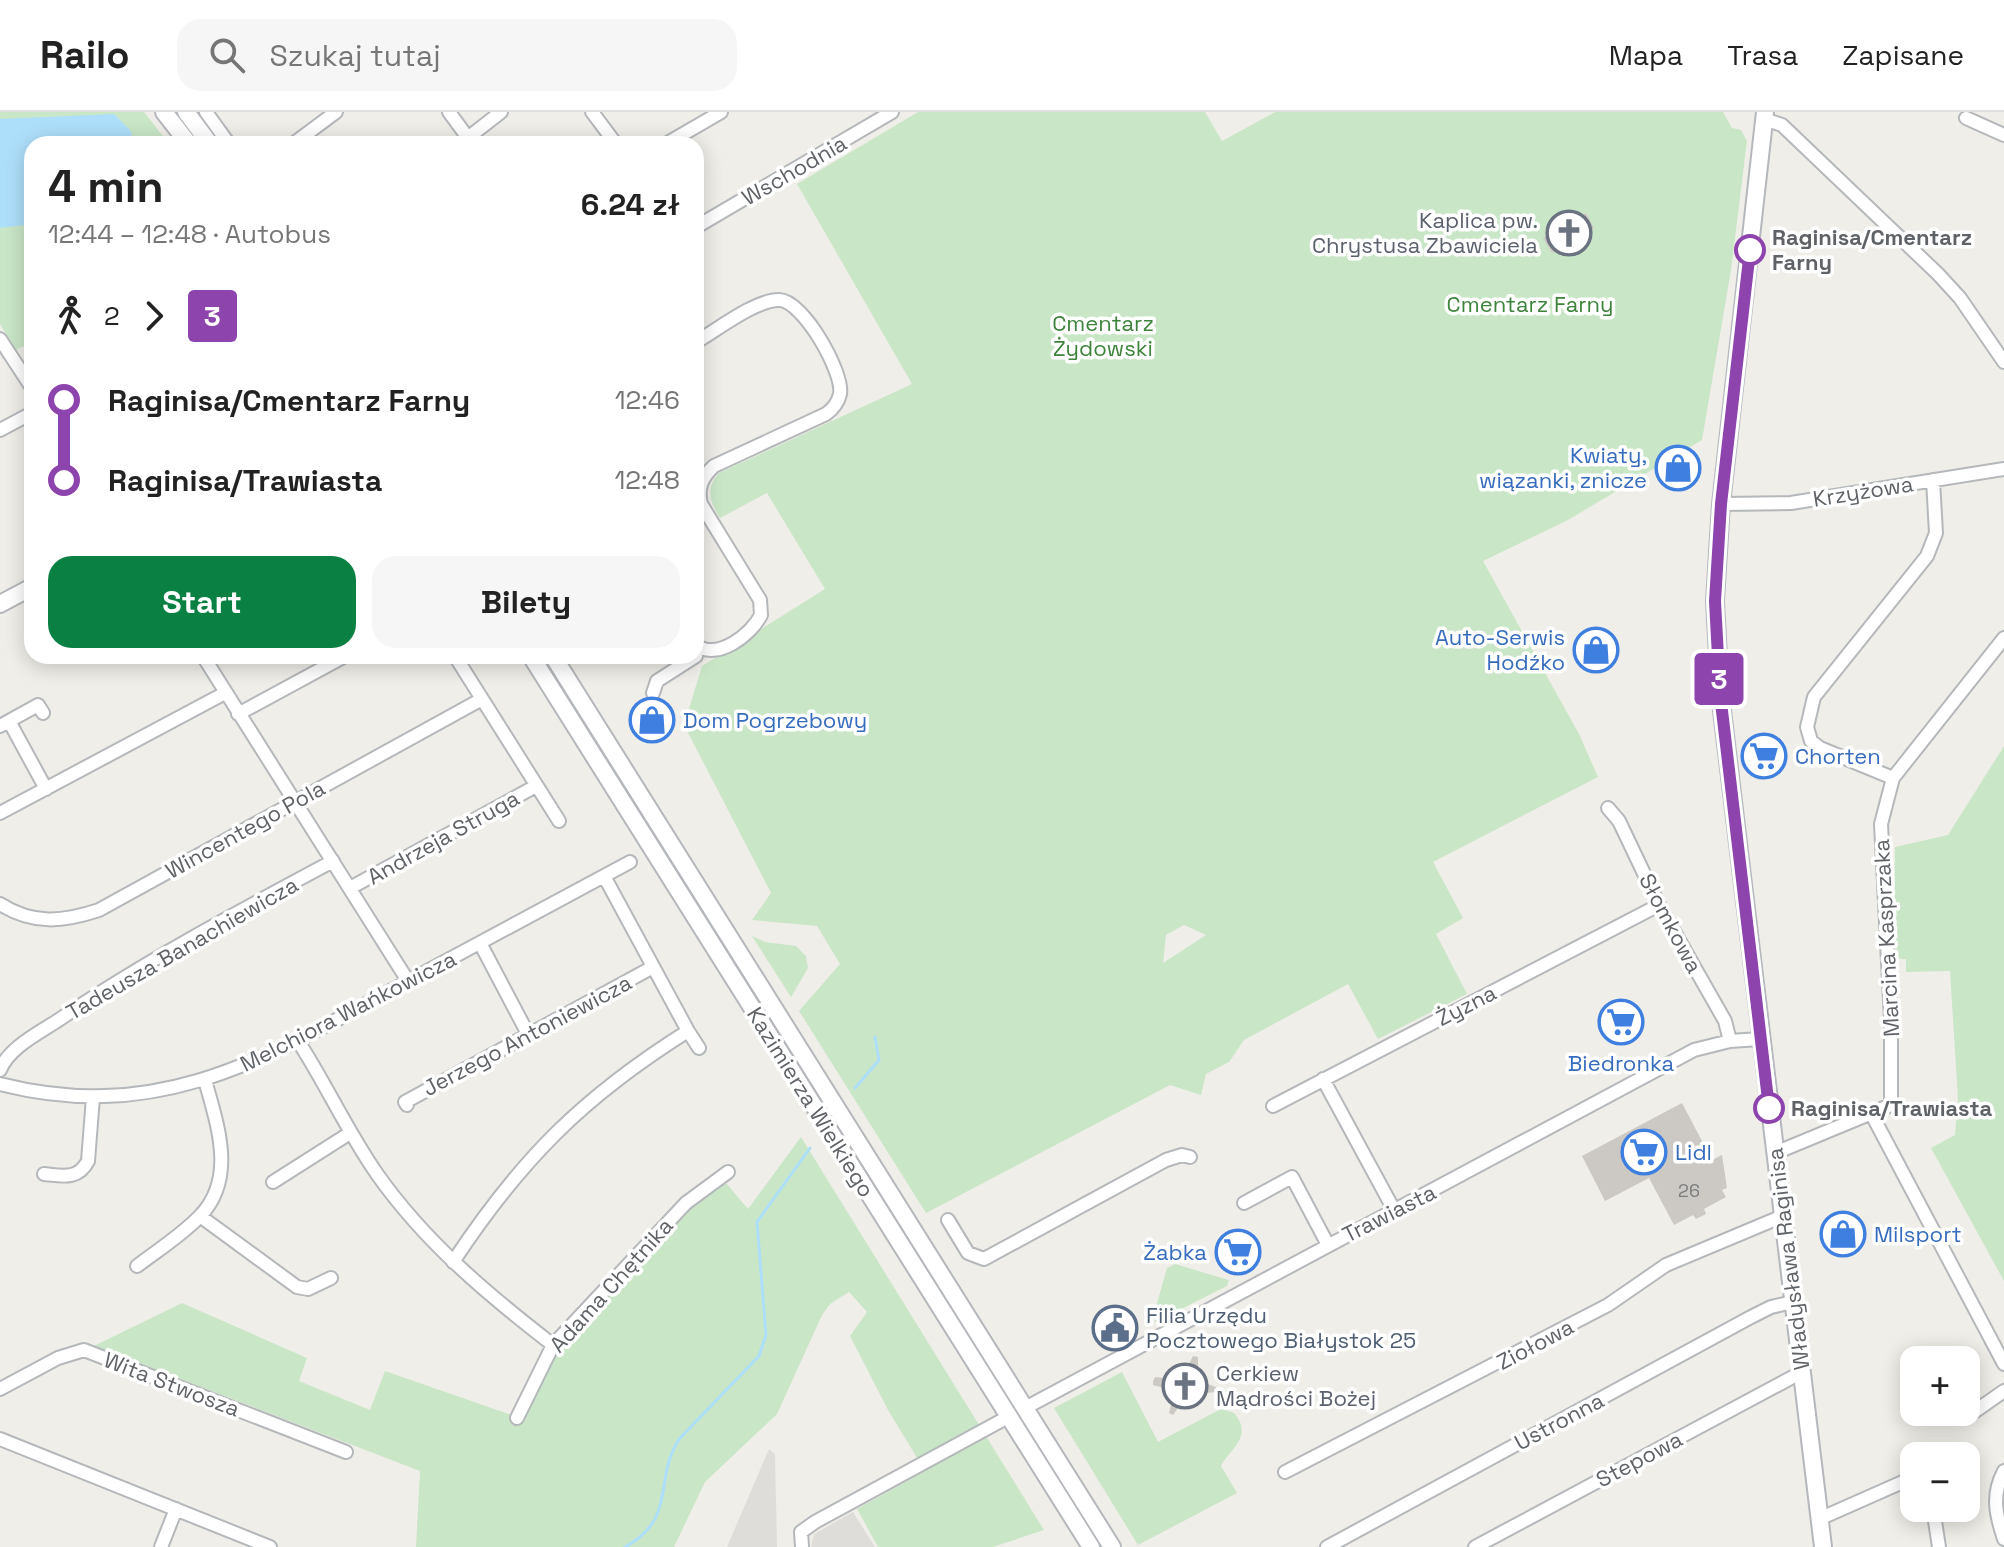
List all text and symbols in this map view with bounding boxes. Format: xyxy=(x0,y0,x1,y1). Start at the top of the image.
search box xyxy=(177,19,737,91)
text: Railo xyxy=(40,31,129,79)
icon: search xyxy=(205,33,249,77)
text: Szukaj tutaj xyxy=(269,36,441,75)
text: Mapa xyxy=(1609,37,1683,73)
text: Trasa xyxy=(1727,37,1798,73)
text: Zapisane xyxy=(1842,37,1964,73)
street label: Wschodnia xyxy=(736,129,852,211)
text: 4 min xyxy=(48,159,164,215)
text: 6.24 zł xyxy=(581,185,680,224)
place label: Kaplica pw. Chrystusa Zbawiciela xyxy=(1312,206,1538,259)
church icon: Kaplica pw. Chrystusa Zbawiciela xyxy=(1545,209,1593,257)
text: 12:44 – 12:48 · Autobus xyxy=(48,217,331,251)
place label: Raginisa/Cmentarz Farny xyxy=(1772,223,1972,276)
marker: Raginisa/Cmentarz Farny xyxy=(1735,235,1765,265)
park label: Cmentarz Farny xyxy=(1447,290,1613,318)
icon: walk xyxy=(48,294,92,338)
icon: forward xyxy=(132,294,176,338)
text: 3 xyxy=(204,298,221,334)
text: 2 xyxy=(104,299,120,333)
park label: Cmentarz Żydowski xyxy=(1052,309,1154,362)
text: Raginisa/Cmentarz Farny xyxy=(108,381,470,420)
text: 12:46 xyxy=(615,383,680,417)
place label: Kwiaty, wiązanki, znicze xyxy=(1479,441,1647,494)
shop icon: Kwiaty, wiązanki, znicze xyxy=(1654,444,1702,492)
text: Raginisa/Trawiasta xyxy=(108,461,382,500)
text: 12:48 xyxy=(614,463,680,497)
street label: Krzyżowa xyxy=(1811,469,1915,513)
button: Start xyxy=(48,556,356,648)
button: Bilety xyxy=(372,556,680,648)
place label: Auto-Serwis Hodźko xyxy=(1435,623,1565,676)
shop icon: Auto-Serwis Hodźko xyxy=(1572,626,1620,674)
line badge: 3 xyxy=(1693,653,1745,705)
text: 3 xyxy=(1710,661,1728,697)
shop icon: Dom Pogrzebowy xyxy=(628,696,676,744)
place label: Dom Pogrzebowy xyxy=(683,706,867,734)
supermarket icon: Chorten xyxy=(1740,732,1788,780)
place label: Chorten xyxy=(1795,742,1881,770)
street label: Wincentego Pola xyxy=(160,773,330,884)
street label: Andrzeja Struga xyxy=(362,783,524,890)
street label: Marcina Kasprzaka xyxy=(1867,838,1905,1038)
street label: Słomkowa xyxy=(1633,868,1709,978)
street label: Tadeusza Banachiewicza xyxy=(61,870,303,1026)
street label: Melchiora Wańkowicza xyxy=(235,944,461,1078)
street label: Jerzego Antoniewicza xyxy=(418,968,637,1102)
street label: Żyzna xyxy=(1431,978,1501,1032)
supermarket icon: Biedronka xyxy=(1597,998,1645,1046)
street label: Kazimierza Wielkiego xyxy=(741,1002,881,1202)
place label: Biedronka xyxy=(1568,1049,1675,1077)
marker: Raginisa/Trawiasta xyxy=(1754,1093,1784,1123)
place label: Raginisa/Trawiasta xyxy=(1791,1094,1992,1122)
supermarket icon: Lidl xyxy=(1620,1128,1668,1176)
place label: Lidl xyxy=(1675,1138,1712,1166)
street label: Władysława Raginisa xyxy=(1760,1146,1816,1372)
street label: Trawiasta xyxy=(1338,1177,1441,1248)
house number: 26 xyxy=(1678,1179,1700,1202)
shop icon: Milsport xyxy=(1819,1210,1867,1258)
street label: Adama Chętnika xyxy=(543,1212,679,1358)
place label: Milsport xyxy=(1874,1220,1962,1248)
supermarket icon: Żabka xyxy=(1214,1228,1262,1276)
place label: Żabka xyxy=(1143,1238,1207,1266)
place label: Filia Urzędu Pocztowego Białystok 25 xyxy=(1146,1301,1416,1354)
public building icon: Filia Urzędu Pocztowego Białystok 25 xyxy=(1091,1304,1139,1352)
street label: Ziołowa xyxy=(1492,1312,1579,1376)
street label: Wita Stwosza xyxy=(100,1345,244,1423)
map controls xyxy=(1900,1346,1980,1522)
button: + xyxy=(1900,1346,1980,1426)
place label: Cerkiew Mądrości Bożej xyxy=(1216,1359,1376,1412)
church icon: Cerkiew Mądrości Bożej xyxy=(1161,1362,1209,1410)
street label: Ustronna xyxy=(1510,1386,1609,1456)
street label: Stepowa xyxy=(1591,1424,1687,1493)
button: − xyxy=(1900,1442,1980,1522)

